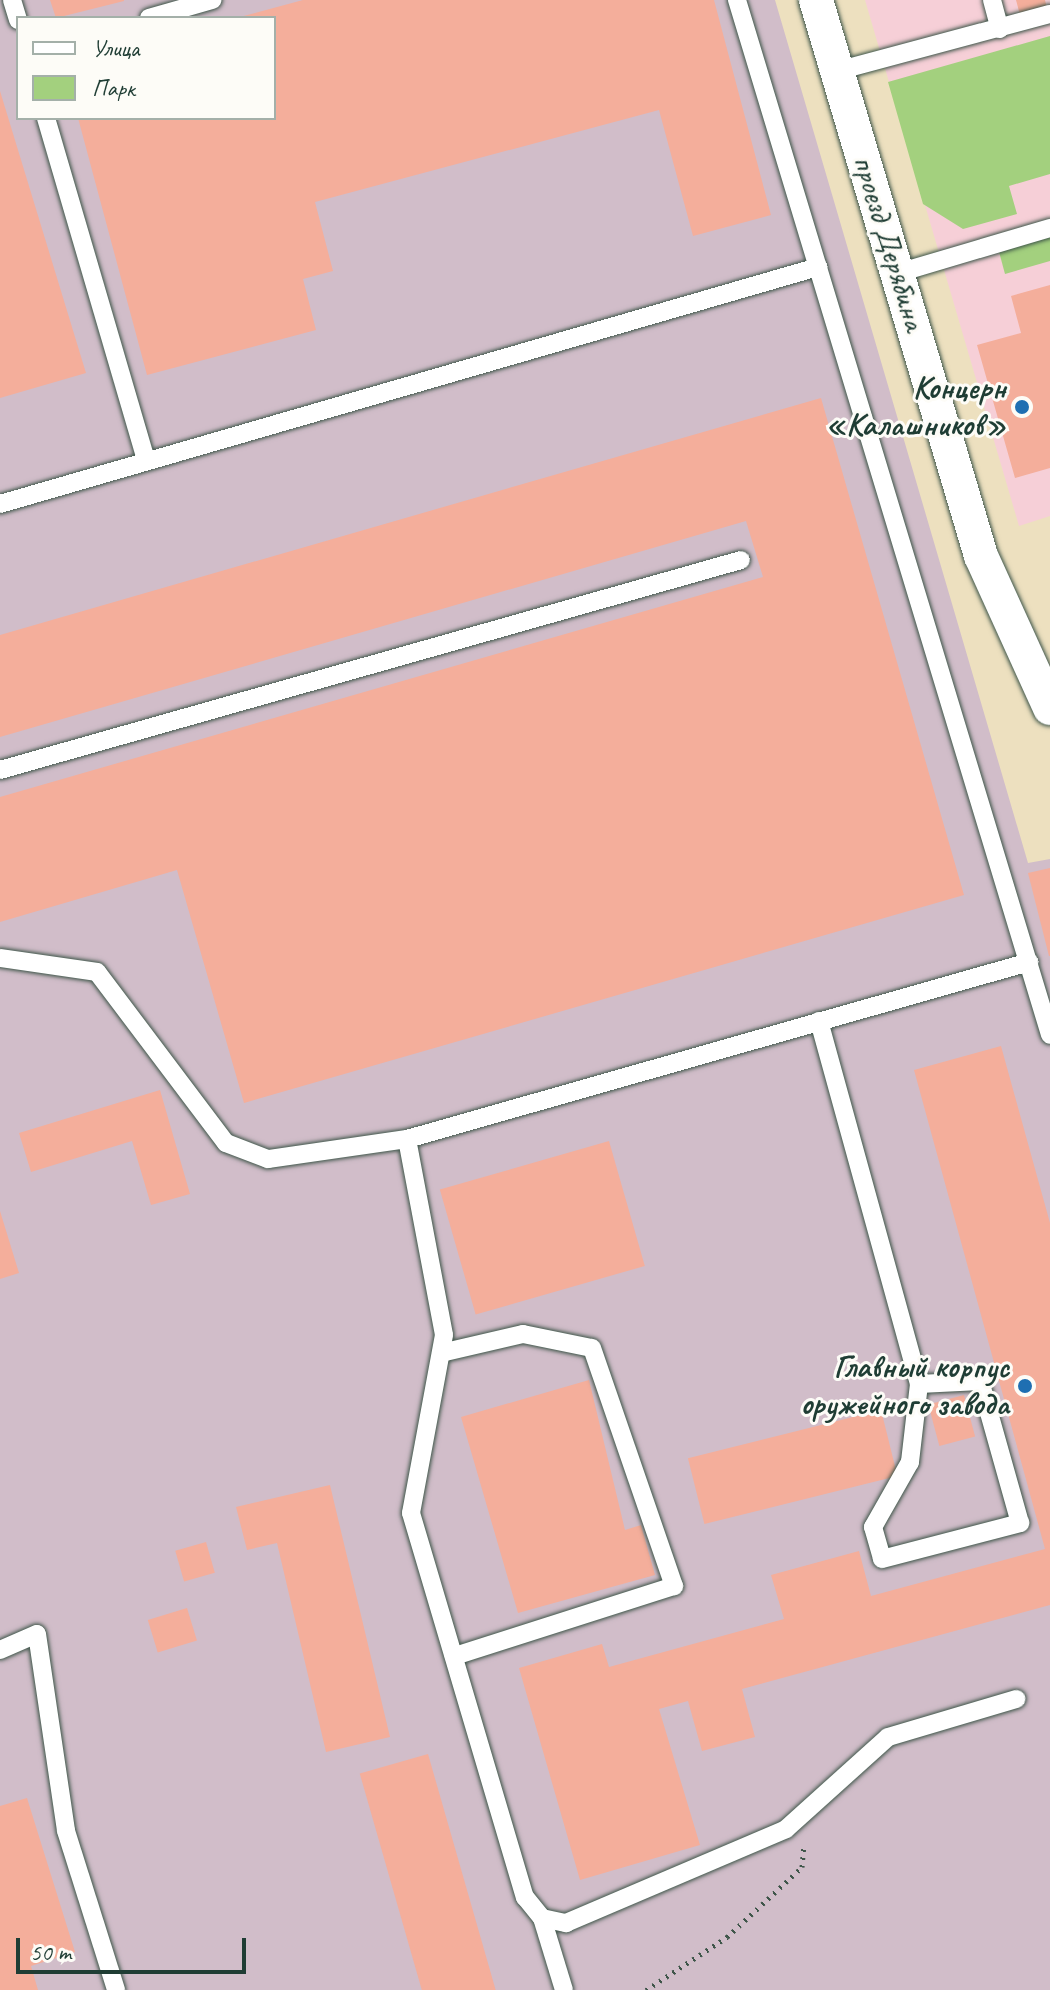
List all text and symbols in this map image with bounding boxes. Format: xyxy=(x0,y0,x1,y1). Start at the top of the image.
legend xyxy=(16,16,276,120)
text: Улица xyxy=(92,33,140,63)
text: Парк xyxy=(92,73,135,103)
street label: проезд Дерябина xyxy=(845,153,933,333)
place label: Концерн «Калашников» xyxy=(826,370,1006,445)
marker: Концерн «Калашников» xyxy=(1013,398,1031,416)
place label: Главный корпус оружейного завода xyxy=(800,1349,1009,1424)
marker: Главный корпус оружейного завода xyxy=(1016,1377,1034,1395)
scale bar xyxy=(20,1922,250,1972)
text: 50 m xyxy=(30,1937,71,1967)

